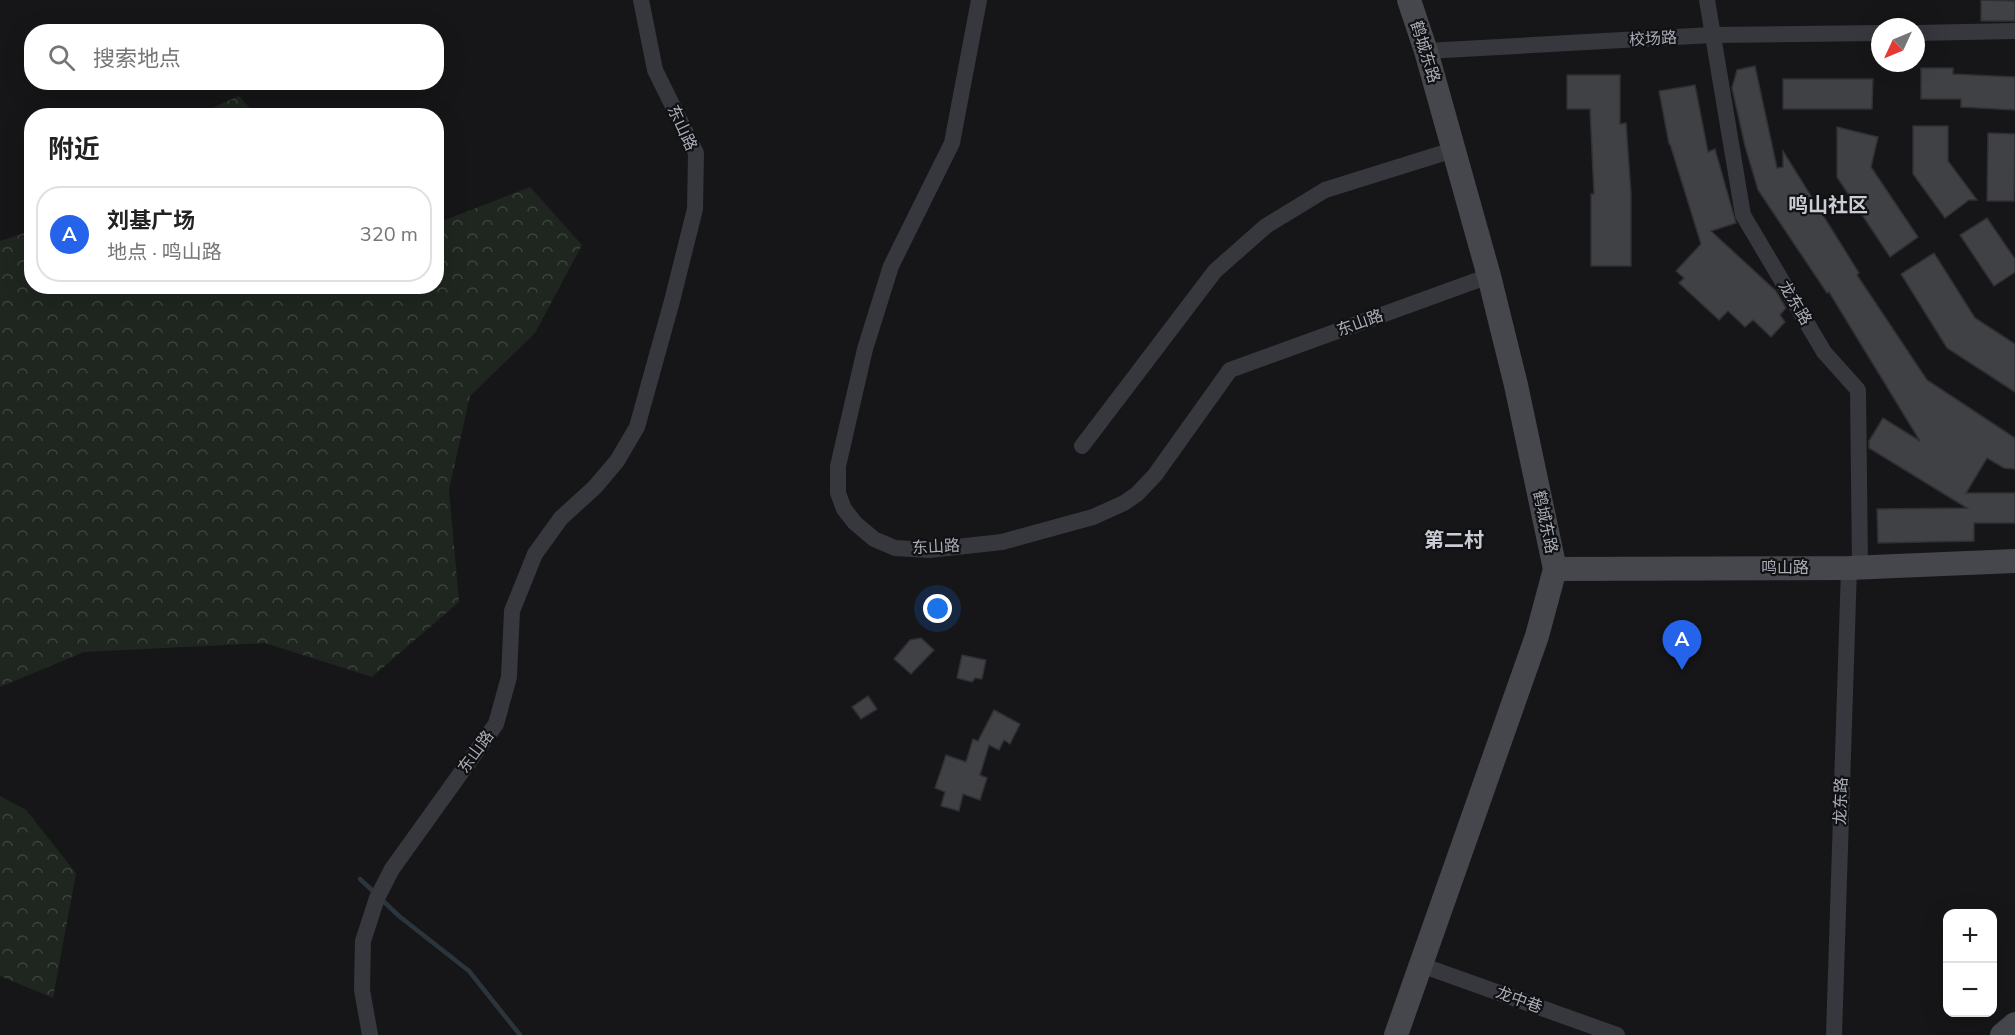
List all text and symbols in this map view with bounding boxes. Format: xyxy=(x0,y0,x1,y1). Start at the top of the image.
street label: 鹤城东路 xyxy=(1405,18,1445,86)
north arrow xyxy=(1871,18,1925,72)
search box xyxy=(24,24,444,90)
street label: 校场路 xyxy=(1628,27,1678,51)
icon: search xyxy=(45,41,78,74)
text: 搜索地点 xyxy=(93,44,181,74)
street label: 东山路 xyxy=(662,102,702,154)
text: 附近 xyxy=(48,132,100,167)
district label: 鸣山社区 xyxy=(1788,192,1868,219)
text: 刘基广场 xyxy=(107,206,195,236)
text: A xyxy=(62,221,77,248)
text: 320 m xyxy=(360,221,418,248)
text: 地点 · 鸣山路 xyxy=(107,239,222,266)
street label: 龙东路 xyxy=(1773,277,1817,329)
street label: 东山路 xyxy=(1334,304,1386,342)
street label: 鹤城东路 xyxy=(1528,488,1562,556)
district label: 第二村 xyxy=(1424,527,1484,554)
street label: 东山路 xyxy=(911,535,961,559)
street label: 鸣山路 xyxy=(1761,557,1809,579)
your location xyxy=(923,594,952,623)
pin: A xyxy=(1662,620,1702,670)
street label: 东山路 xyxy=(453,726,499,778)
street label: 龙东路 xyxy=(1829,777,1853,825)
map controls xyxy=(1943,909,1997,1017)
button: + xyxy=(1943,909,1997,963)
button: − xyxy=(1943,963,1997,1017)
street label: 龙中巷 xyxy=(1493,981,1545,1019)

